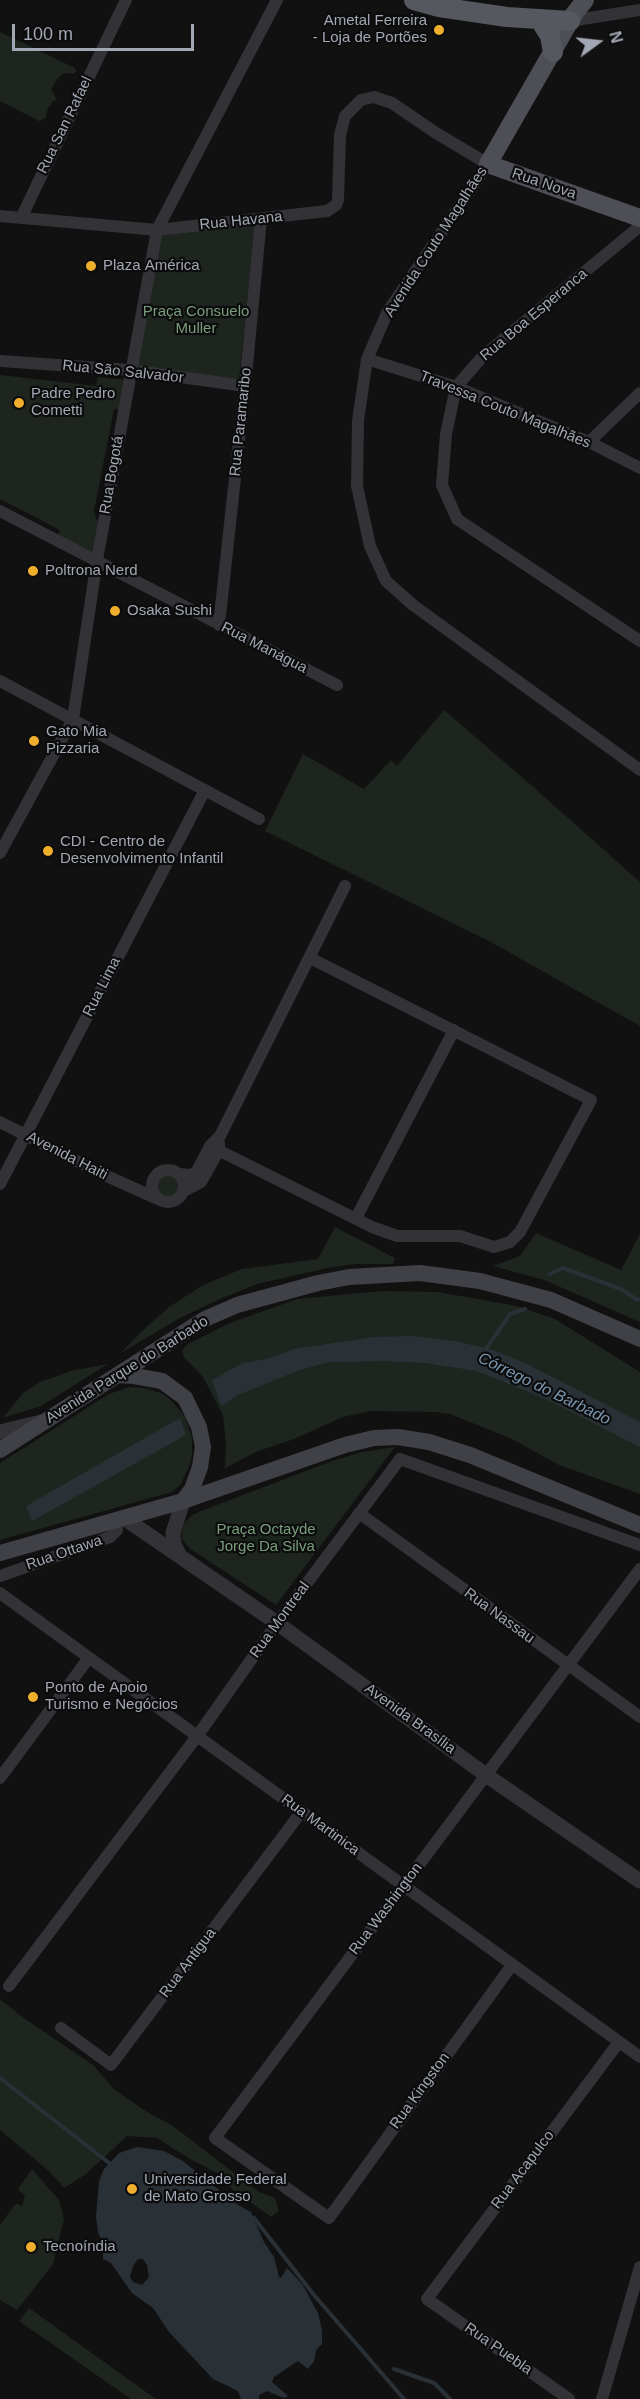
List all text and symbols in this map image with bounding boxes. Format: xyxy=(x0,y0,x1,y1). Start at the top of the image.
scale bar xyxy=(15,12,196,50)
place label: Ametal Ferreira - Loja de Portões xyxy=(313,12,427,47)
north arrow xyxy=(568,12,628,72)
marker: Ametal Ferreira - Loja de Portões xyxy=(432,23,446,37)
text: 100 m xyxy=(23,24,73,44)
text: N xyxy=(606,29,626,45)
street label: Rua San Rafael xyxy=(34,73,96,177)
street label: Avenida Couto Magalhães xyxy=(381,163,491,321)
street label: Rua Nova xyxy=(510,165,578,203)
street label: Rua Havana xyxy=(199,208,283,234)
place label: Plaza América xyxy=(103,257,200,275)
marker: Plaza América xyxy=(84,259,98,273)
street label: Rua Boa Esperanca xyxy=(477,265,591,365)
park label: Praça Consuelo Muller xyxy=(143,303,249,338)
street label: Rua São Salvador xyxy=(62,357,184,387)
street label: Rua Paramaribo xyxy=(226,367,256,477)
street label: Travessa Couto Magalhães xyxy=(417,367,593,453)
place label: Padre Pedro Cometti xyxy=(31,385,115,420)
marker: Padre Pedro Cometti xyxy=(12,396,26,410)
street label: Rua Bogotá xyxy=(96,434,128,516)
place label: Poltrona Nerd xyxy=(45,562,138,580)
marker: Poltrona Nerd xyxy=(26,564,40,578)
place label: Osaka Sushi xyxy=(127,602,212,620)
marker: Osaka Sushi xyxy=(108,604,122,618)
street label: Rua Manágua xyxy=(218,619,310,677)
place label: Gato Mia Pizzaria xyxy=(46,723,107,758)
marker: Gato Mia Pizzaria xyxy=(27,734,41,748)
place label: CDI - Centro de Desenvolvimento Infantil xyxy=(60,833,223,868)
marker: CDI - Centro de Desenvolvimento Infantil xyxy=(41,844,55,858)
street label: Rua Lima xyxy=(79,954,125,1020)
street label: Avenida Haiti xyxy=(24,1128,110,1184)
street label: Avenida Parque do Barbado xyxy=(42,1313,212,1427)
water label: Córrego do Barbado xyxy=(475,1349,613,1429)
park label: Praça Octayde Jorge Da Silva xyxy=(216,1521,316,1556)
street label: Rua Ottawa xyxy=(24,1532,104,1574)
street label: Rua Montreal xyxy=(246,1578,314,1662)
street label: Rua Nassau xyxy=(460,1584,538,1648)
place label: Ponto de Apoio Turismo e Negócios xyxy=(45,1679,178,1714)
street label: Avenida Brasília xyxy=(361,1680,459,1758)
marker: Ponto de Apoio Turismo e Negócios xyxy=(26,1690,40,1704)
street label: Rua Martinica xyxy=(277,1791,363,1859)
street label: Rua Washington xyxy=(346,1860,426,1958)
street label: Rua Antigua xyxy=(156,1925,220,2001)
street label: Rua Kingston xyxy=(386,2049,454,2133)
street label: Rua Acapulco xyxy=(488,2127,558,2213)
place label: Universidade Federal de Mato Grosso xyxy=(144,2171,287,2206)
marker: Universidade Federal de Mato Grosso xyxy=(125,2182,139,2196)
place label: Tecnoíndia xyxy=(43,2238,116,2256)
marker: Tecnoíndia xyxy=(24,2240,38,2254)
street label: Rua Puebla xyxy=(461,2319,535,2379)

